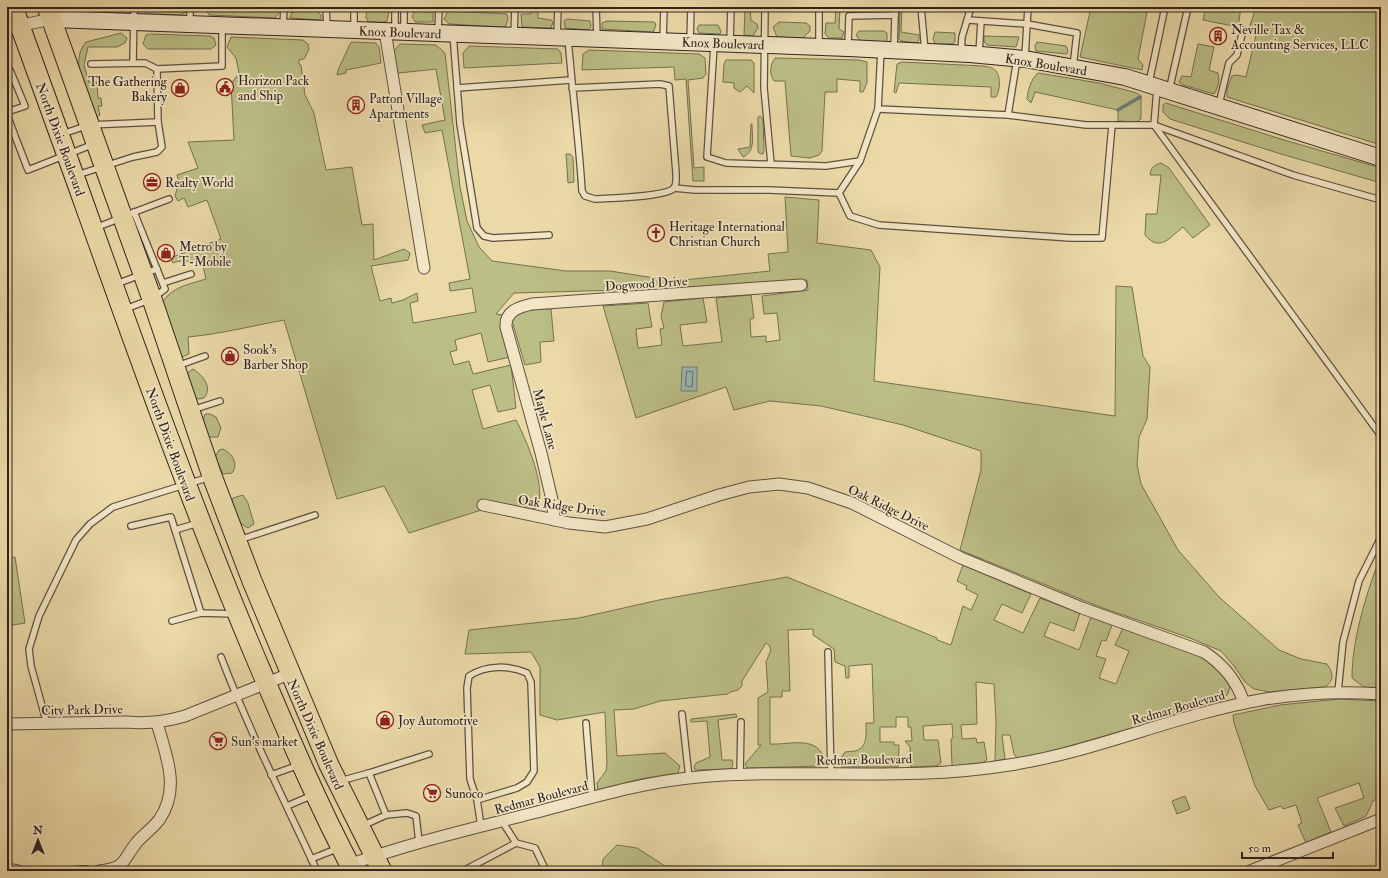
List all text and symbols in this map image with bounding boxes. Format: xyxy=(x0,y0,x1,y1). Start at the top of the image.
place label: Neville Tax & Accounting Services, LLC xyxy=(1230,22,1369,53)
street label: Knox Boulevard xyxy=(358,24,442,42)
building icon: Neville Tax & Accounting Services, LLC xyxy=(1208,26,1228,46)
street label: Knox Boulevard xyxy=(681,35,765,53)
street label: Knox Boulevard xyxy=(1004,51,1089,79)
place label: Horizon Pack and Ship xyxy=(238,73,310,105)
place label: The Gathering Bakery xyxy=(88,74,168,106)
public building icon: Horizon Pack and Ship xyxy=(215,77,235,97)
shop icon: The Gathering Bakery xyxy=(170,78,190,98)
street label: North Dixie Boulevard xyxy=(32,80,88,199)
place label: Patton Village Apartments xyxy=(368,91,443,123)
building icon: Patton Village Apartments xyxy=(346,95,366,115)
office icon: Realty World xyxy=(142,172,162,192)
place label: Realty World xyxy=(165,175,234,192)
place label: Heritage International Christian Church xyxy=(669,219,786,250)
church icon: Heritage International Christian Church xyxy=(646,223,666,243)
place label: Metro by T-Mobile xyxy=(179,239,232,270)
shop icon: Metro by T-Mobile xyxy=(156,243,176,263)
street label: Dogwood Drive xyxy=(604,273,688,295)
place label: Sook's Barber Shop xyxy=(243,342,308,374)
shop icon: Sook's Barber Shop xyxy=(220,346,240,366)
street label: North Dixie Boulevard xyxy=(142,385,198,504)
street label: Maple Lane xyxy=(528,387,561,452)
street label: Oak Ridge Drive xyxy=(845,481,932,535)
street label: Oak Ridge Drive xyxy=(517,492,607,520)
street label: North Dixie Boulevard xyxy=(283,676,347,793)
street label: Redmar Boulevard xyxy=(1130,687,1227,729)
street label: City Park Drive xyxy=(41,701,124,720)
shop icon: Joy Automotive xyxy=(375,710,395,730)
place label: Joy Automotive xyxy=(397,713,478,730)
supermarket icon: Sun’s market xyxy=(208,731,228,751)
place label: Sun’s market xyxy=(231,734,298,750)
street label: Redmar Boulevard xyxy=(816,751,913,769)
street label: Redmar Boulevard xyxy=(493,778,590,818)
supermarket icon: Sunoco xyxy=(422,783,442,803)
place label: Sunoco xyxy=(445,786,483,802)
north arrow xyxy=(18,820,58,860)
text: N xyxy=(32,824,44,837)
scale bar xyxy=(1242,834,1333,860)
text: 50 m xyxy=(1248,841,1272,856)

